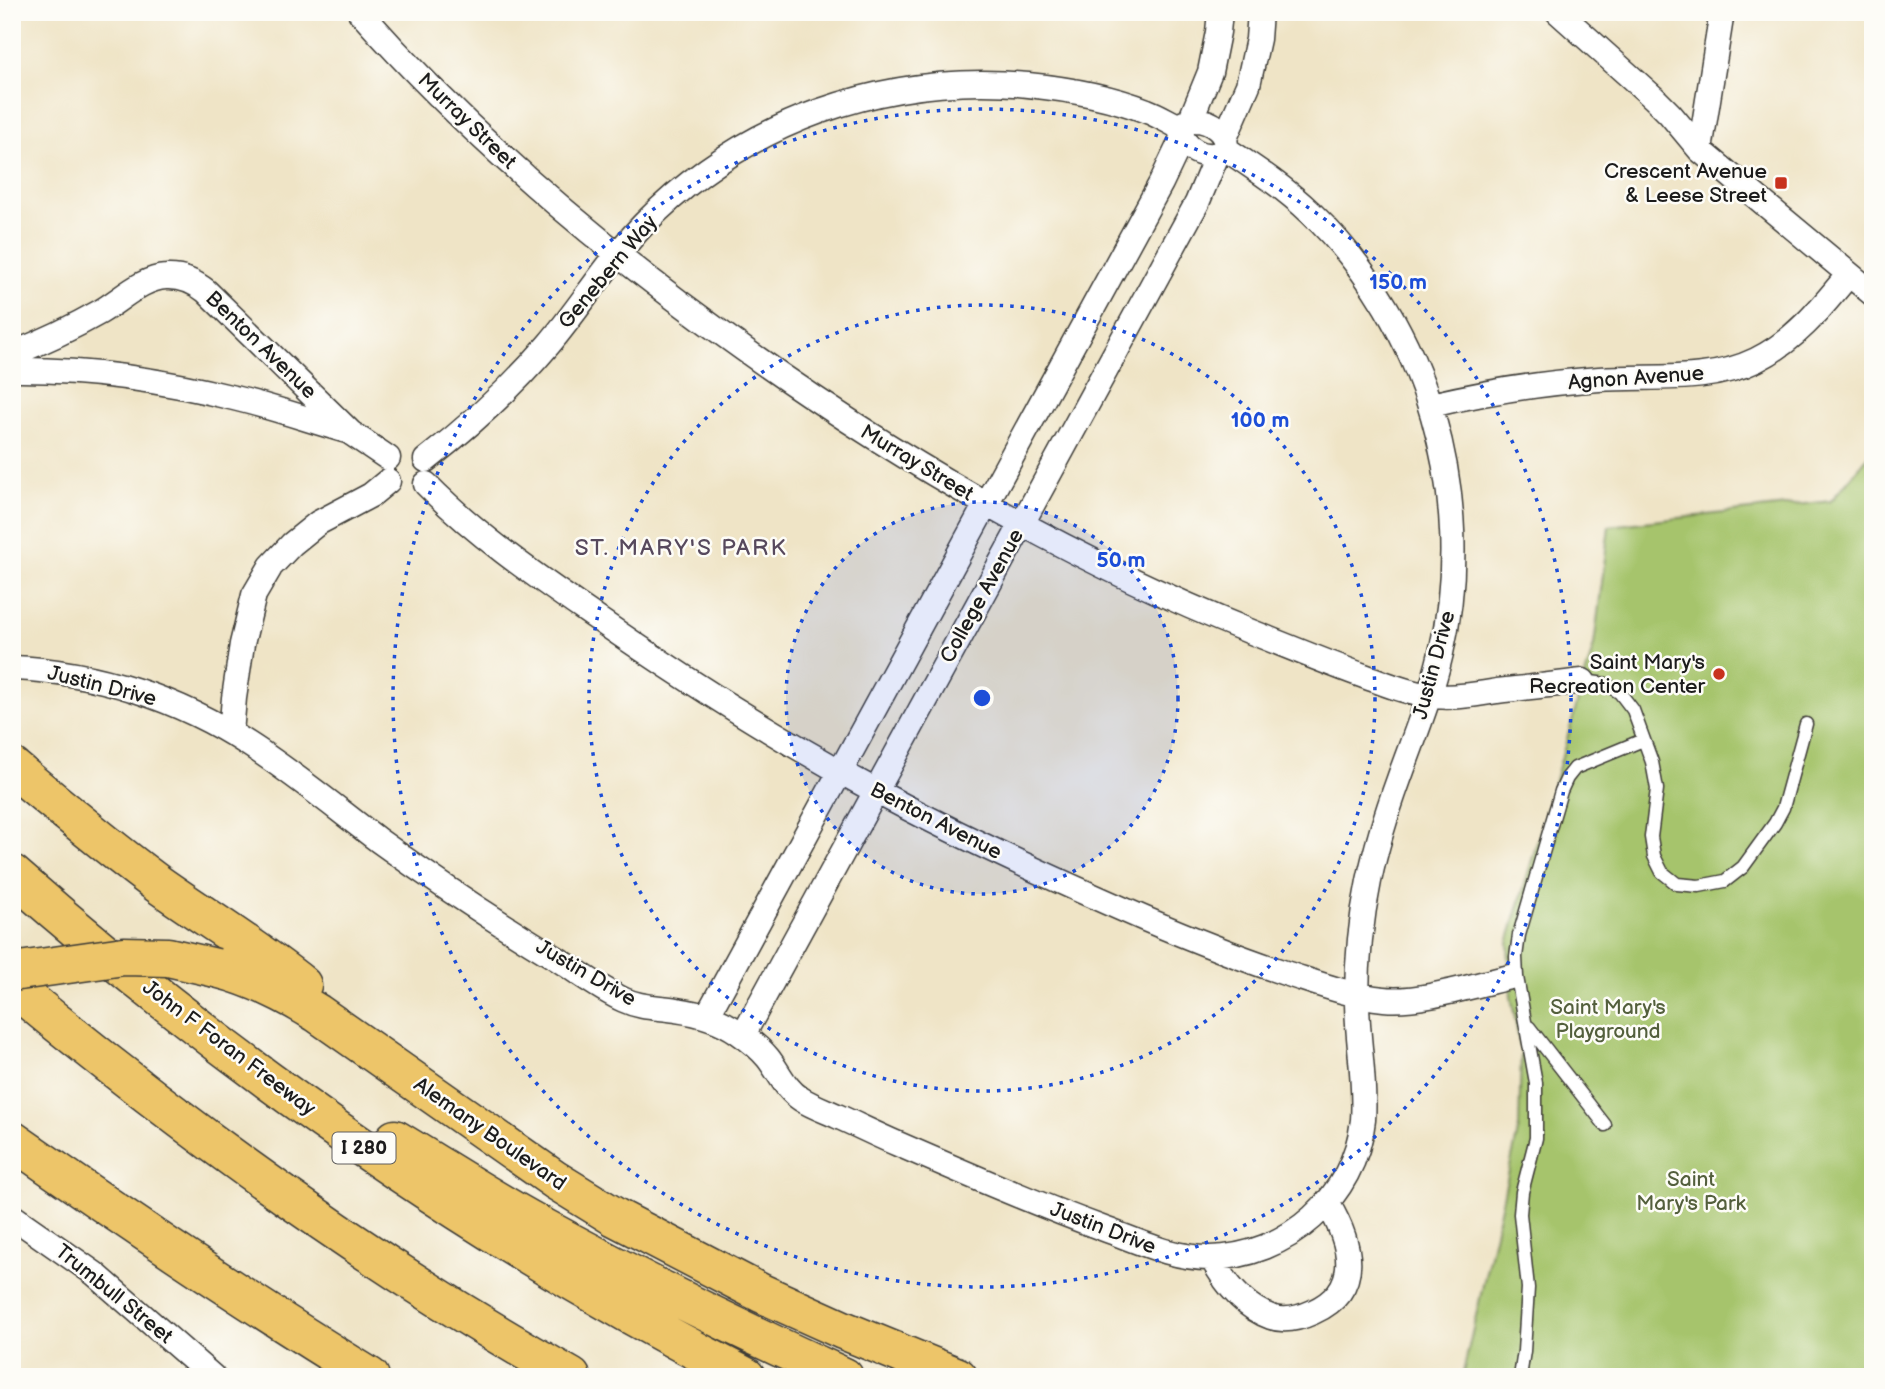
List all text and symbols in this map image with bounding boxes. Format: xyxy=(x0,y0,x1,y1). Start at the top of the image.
street label: Murray Street xyxy=(412,68,522,175)
place label: Crescent Avenue & Leese Street xyxy=(1604,159,1768,208)
marker: Crescent Avenue & Leese Street xyxy=(1773,175,1789,191)
street label: Genebern Way xyxy=(553,210,663,334)
text: 150 m xyxy=(1369,270,1427,295)
street label: Benton Avenue xyxy=(200,286,322,404)
street label: Agnon Avenue xyxy=(1567,361,1705,395)
text: 100 m xyxy=(1231,408,1289,433)
street label: Murray Street xyxy=(856,419,979,507)
street label: College Avenue xyxy=(935,525,1029,667)
district label: ST. MARY'S PARK xyxy=(575,534,787,562)
text: 50 m xyxy=(1097,548,1145,573)
street label: Justin Drive xyxy=(1408,608,1460,722)
place label: Saint Mary's Recreation Center xyxy=(1529,650,1705,699)
street label: Justin Drive xyxy=(45,660,159,712)
marker: Saint Mary's Recreation Center xyxy=(1711,666,1727,682)
centre of rings xyxy=(970,686,994,710)
street label: Benton Avenue xyxy=(866,777,1006,865)
street label: Justin Drive xyxy=(532,934,640,1012)
street label: John F Foran Freeway xyxy=(138,975,321,1121)
park label: Saint Mary's Playground xyxy=(1550,995,1666,1044)
street label: Alemany Boulevard xyxy=(409,1072,571,1196)
road number: I 280 xyxy=(332,1132,396,1164)
park label: Saint Mary's Park xyxy=(1636,1167,1747,1216)
street label: Justin Drive xyxy=(1047,1196,1159,1260)
street label: Trumbull Street xyxy=(50,1239,178,1349)

